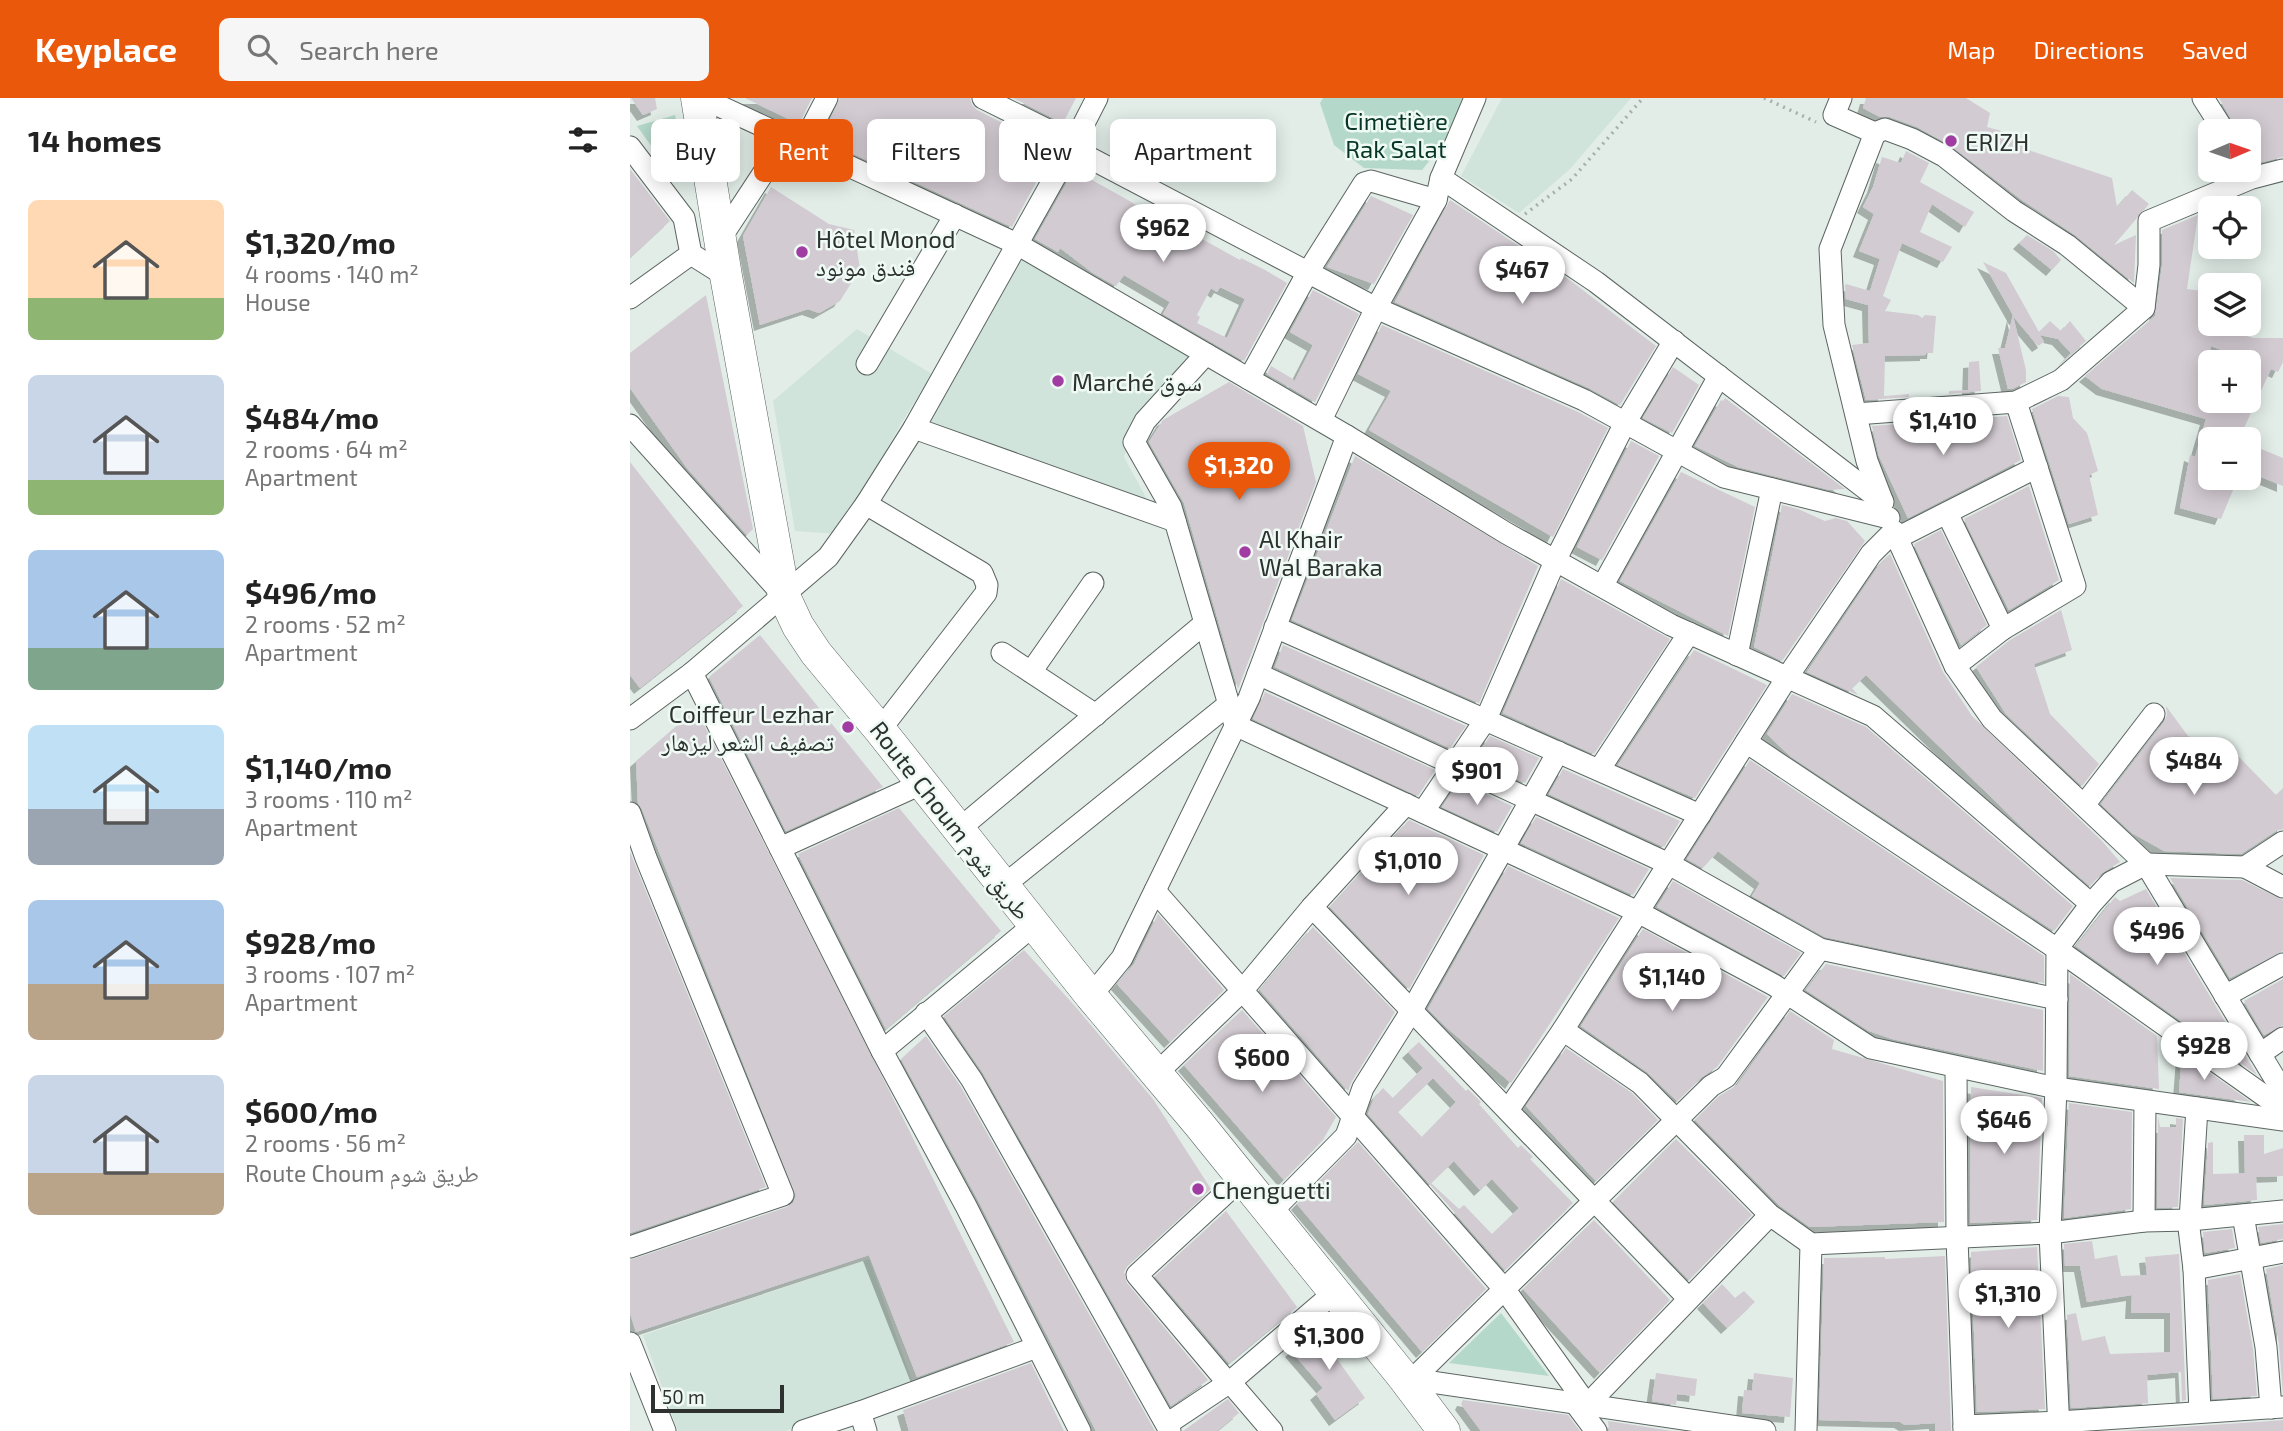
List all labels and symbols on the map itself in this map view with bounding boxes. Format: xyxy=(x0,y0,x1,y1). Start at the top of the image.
park label: Cimetière Rak Salat xyxy=(1344,106,1448,163)
north arrow xyxy=(2198,119,2261,182)
place label: ERIZH xyxy=(1965,127,2029,156)
marker: ERIZH xyxy=(1943,133,1959,149)
pin: $962 xyxy=(1122,204,1204,264)
place label: Hôtel Monod فندق مونود xyxy=(816,224,956,282)
marker: Hôtel Monod فندق مونود xyxy=(794,244,810,260)
pin: $467 xyxy=(1481,246,1563,306)
place label: Marché سوق xyxy=(1072,367,1202,397)
marker: Marché سوق xyxy=(1050,373,1066,389)
pin: $1,410 xyxy=(1886,398,2000,457)
pin: $1,320 xyxy=(1182,442,1296,502)
place label: Al Khair Wal Baraka xyxy=(1259,524,1383,581)
marker: Al Khair Wal Baraka xyxy=(1237,544,1253,560)
place label: Coiffeur Lezhar تصفيف الشعر ليزهار xyxy=(661,699,834,756)
street label: Route Choum طريق شوم xyxy=(862,715,1038,927)
marker: Coiffeur Lezhar تصفيف الشعر ليزهار xyxy=(840,719,856,735)
pin: $484 xyxy=(2153,738,2235,797)
pin: $901 xyxy=(1436,748,1518,807)
pin: $1,010 xyxy=(1351,838,1465,897)
pin: $496 xyxy=(2116,908,2198,967)
pin: $1,140 xyxy=(1615,954,1729,1013)
pin: $928 xyxy=(2163,1023,2245,1082)
pin: $600 xyxy=(1221,1034,1303,1094)
pin: $646 xyxy=(1963,1096,2045,1156)
place label: Chenguetti xyxy=(1212,1175,1331,1204)
marker: Chenguetti xyxy=(1190,1181,1206,1197)
pin: $1,310 xyxy=(1951,1270,2065,1330)
pin: $1,300 xyxy=(1272,1312,1386,1372)
scale bar xyxy=(651,1382,784,1414)

